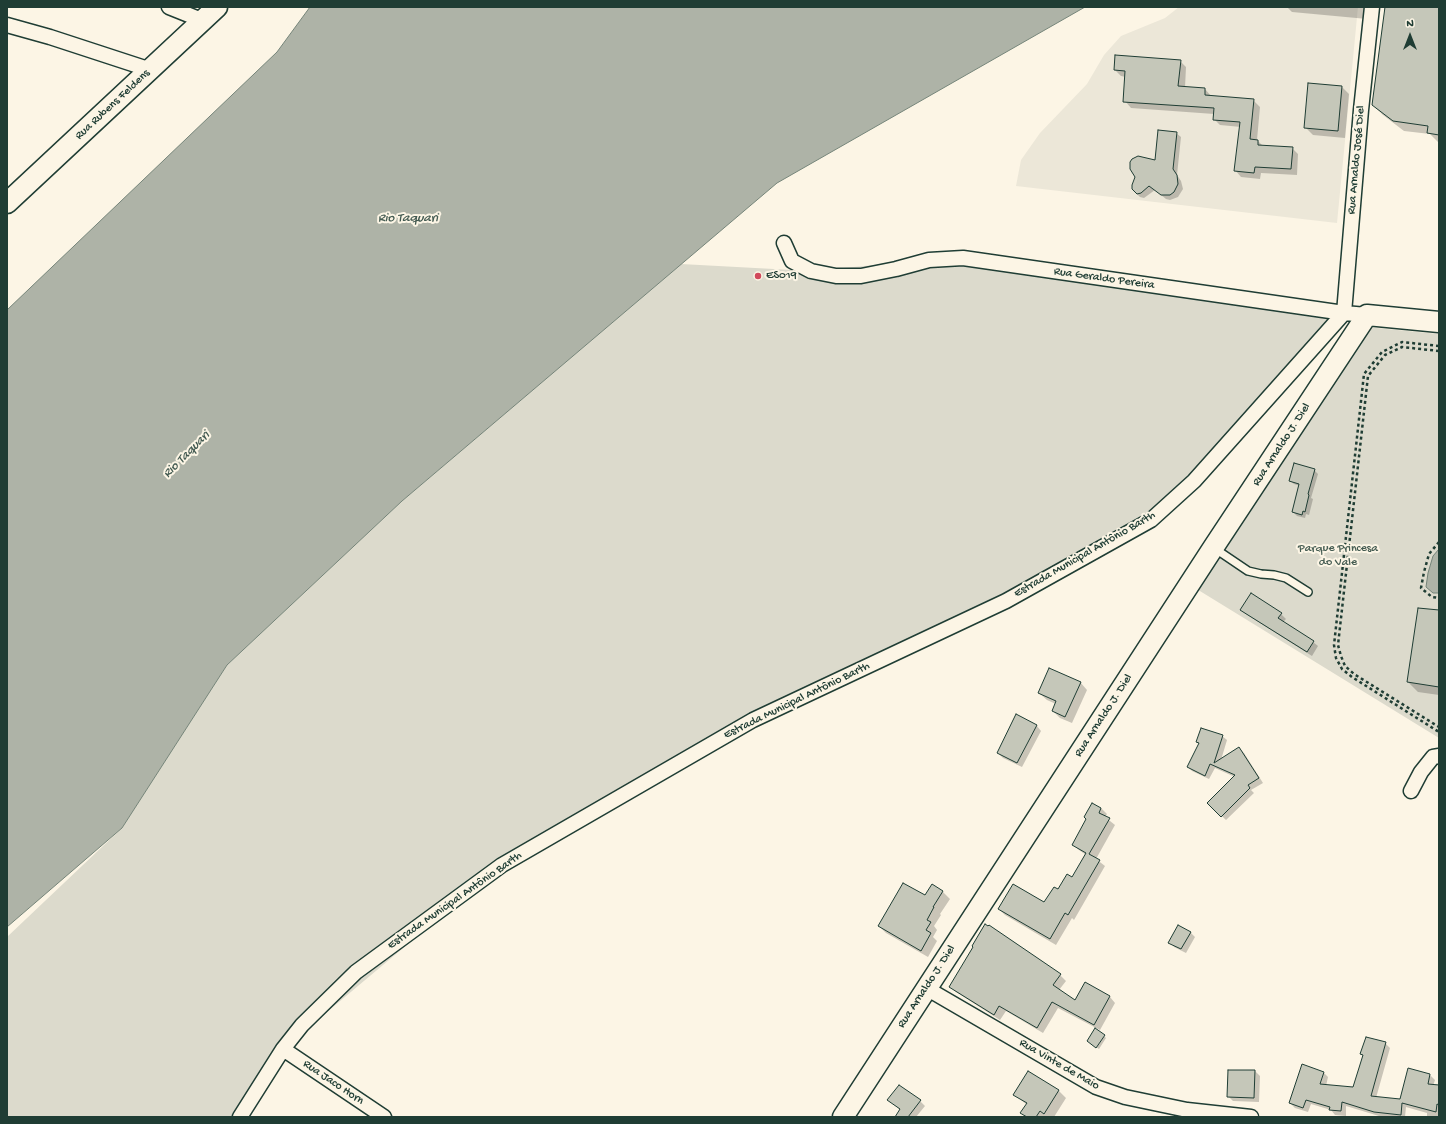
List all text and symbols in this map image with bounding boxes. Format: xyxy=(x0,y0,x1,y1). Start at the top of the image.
north arrow xyxy=(1390,16,1430,56)
text: N xyxy=(1406,18,1414,30)
street label: Rua Rubens Feldens xyxy=(73,67,153,143)
street label: Rua Arnaldo José Diel xyxy=(1345,105,1369,215)
water label: Rio Taquari xyxy=(378,211,438,227)
street label: Rua Geraldo Pereira xyxy=(1053,265,1155,293)
place label: ES019 xyxy=(766,269,797,283)
marker: ES019 xyxy=(753,271,763,281)
street label: Rua Arnaldo J. Diel xyxy=(1250,401,1314,489)
water label: Rio Taquari xyxy=(160,428,214,482)
street label: Estrada Municipal Antônio Barth xyxy=(1012,509,1158,601)
park label: Parque Princesa do Vale xyxy=(1298,542,1378,570)
street label: Estrada Municipal Antônio Barth xyxy=(722,659,872,743)
street label: Rua Arnaldo J. Diel xyxy=(1072,672,1136,760)
street label: Estrada Municipal Antônio Barth xyxy=(385,849,525,953)
street label: Rua Arnaldo J. Diel xyxy=(895,943,959,1031)
street label: Rua Vinte de Maio xyxy=(1016,1036,1102,1094)
street label: Rua Jaco Horn xyxy=(300,1057,366,1109)

